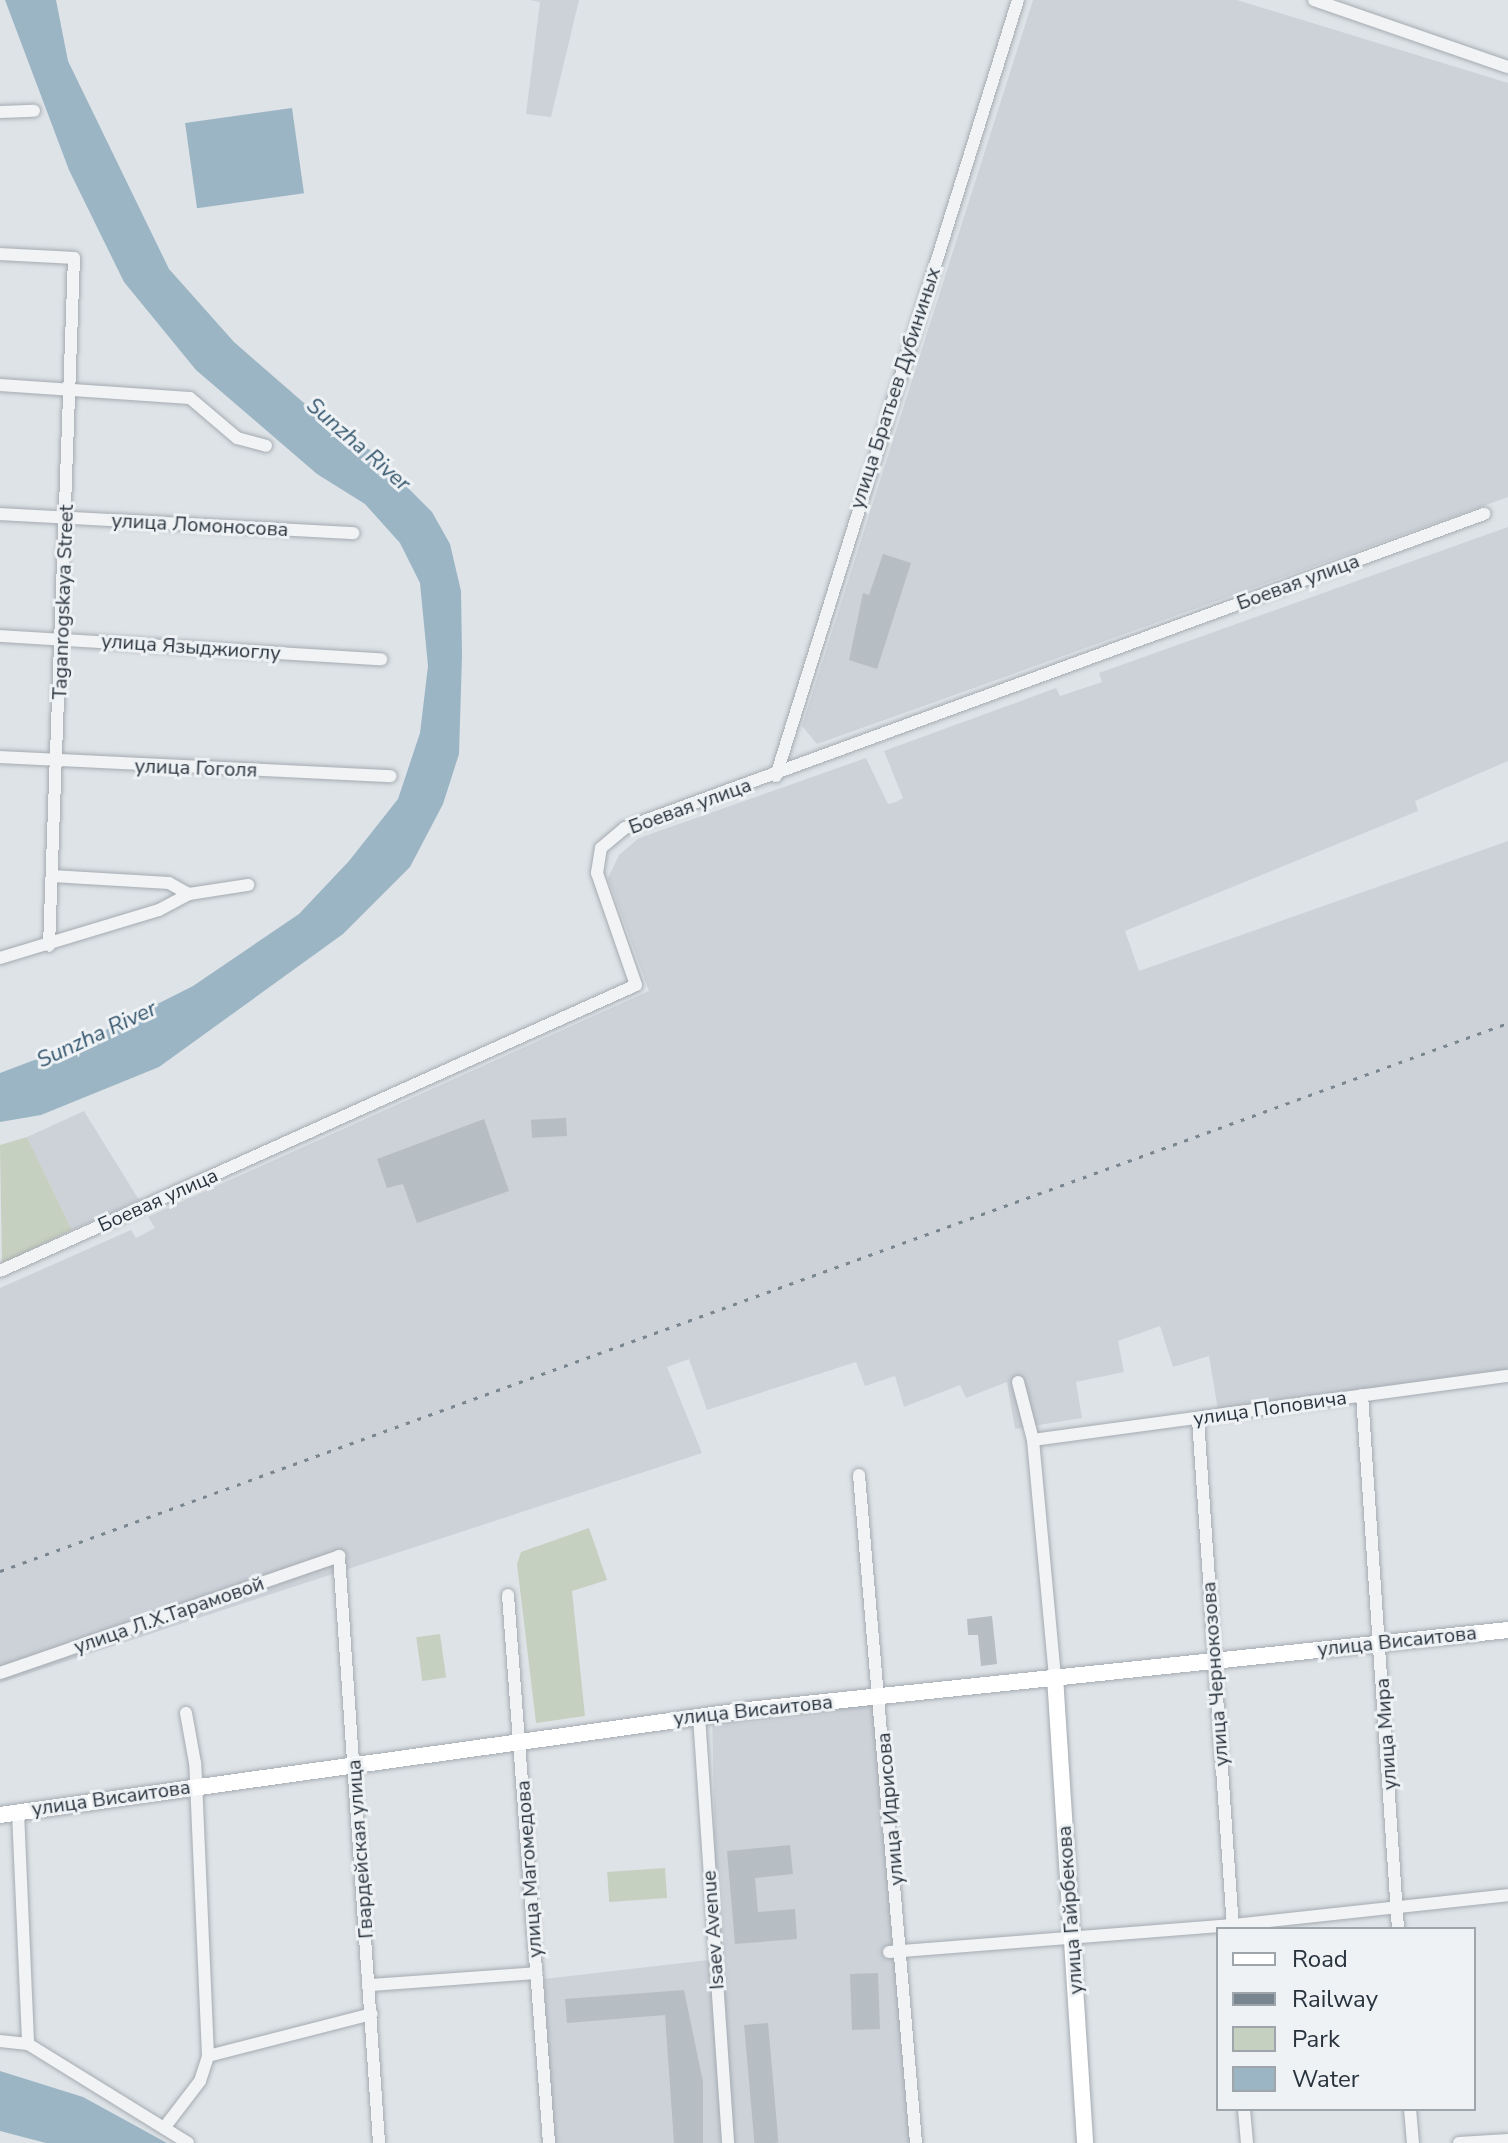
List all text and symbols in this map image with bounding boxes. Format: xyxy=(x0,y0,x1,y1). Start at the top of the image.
street label: улица Братьев Дубининых xyxy=(845,264,945,512)
water label: Sunzha River xyxy=(301,393,415,497)
street label: Taganrogskaya Street xyxy=(48,504,78,700)
street label: улица Ломоносова xyxy=(111,508,289,542)
street label: Боевая улица xyxy=(1233,549,1363,615)
street label: улица Языджиоглу xyxy=(101,629,281,665)
street label: улица Гоголя xyxy=(134,754,258,782)
street label: Боевая улица xyxy=(625,773,755,839)
water label: Sunzha River xyxy=(33,996,161,1074)
street label: Боевая улица xyxy=(94,1163,222,1237)
street label: улица Поповича xyxy=(1192,1385,1348,1431)
street label: улица Л.Х.Тарамовой xyxy=(71,1571,267,1659)
street label: улица Чернокозова xyxy=(1197,1581,1233,1767)
street label: улица Висаитова xyxy=(1316,1621,1478,1661)
street label: улица Мира xyxy=(1370,1677,1402,1791)
street label: улица Висаитова xyxy=(672,1690,834,1730)
street label: улица Идрисова xyxy=(871,1731,909,1887)
street label: Гвардейская улица xyxy=(342,1759,378,1939)
street label: улица Висаитова xyxy=(30,1775,192,1821)
street label: улица Магомедова xyxy=(511,1780,547,1958)
street label: улица Гайрбекова xyxy=(1052,1825,1088,1995)
street label: Isaev Avenue xyxy=(697,1870,729,1990)
legend xyxy=(1216,1927,1476,2111)
text: Road xyxy=(1292,1943,1348,1975)
text: Railway xyxy=(1292,1983,1378,2015)
text: Park xyxy=(1292,2023,1340,2055)
text: Water xyxy=(1292,2063,1359,2095)

